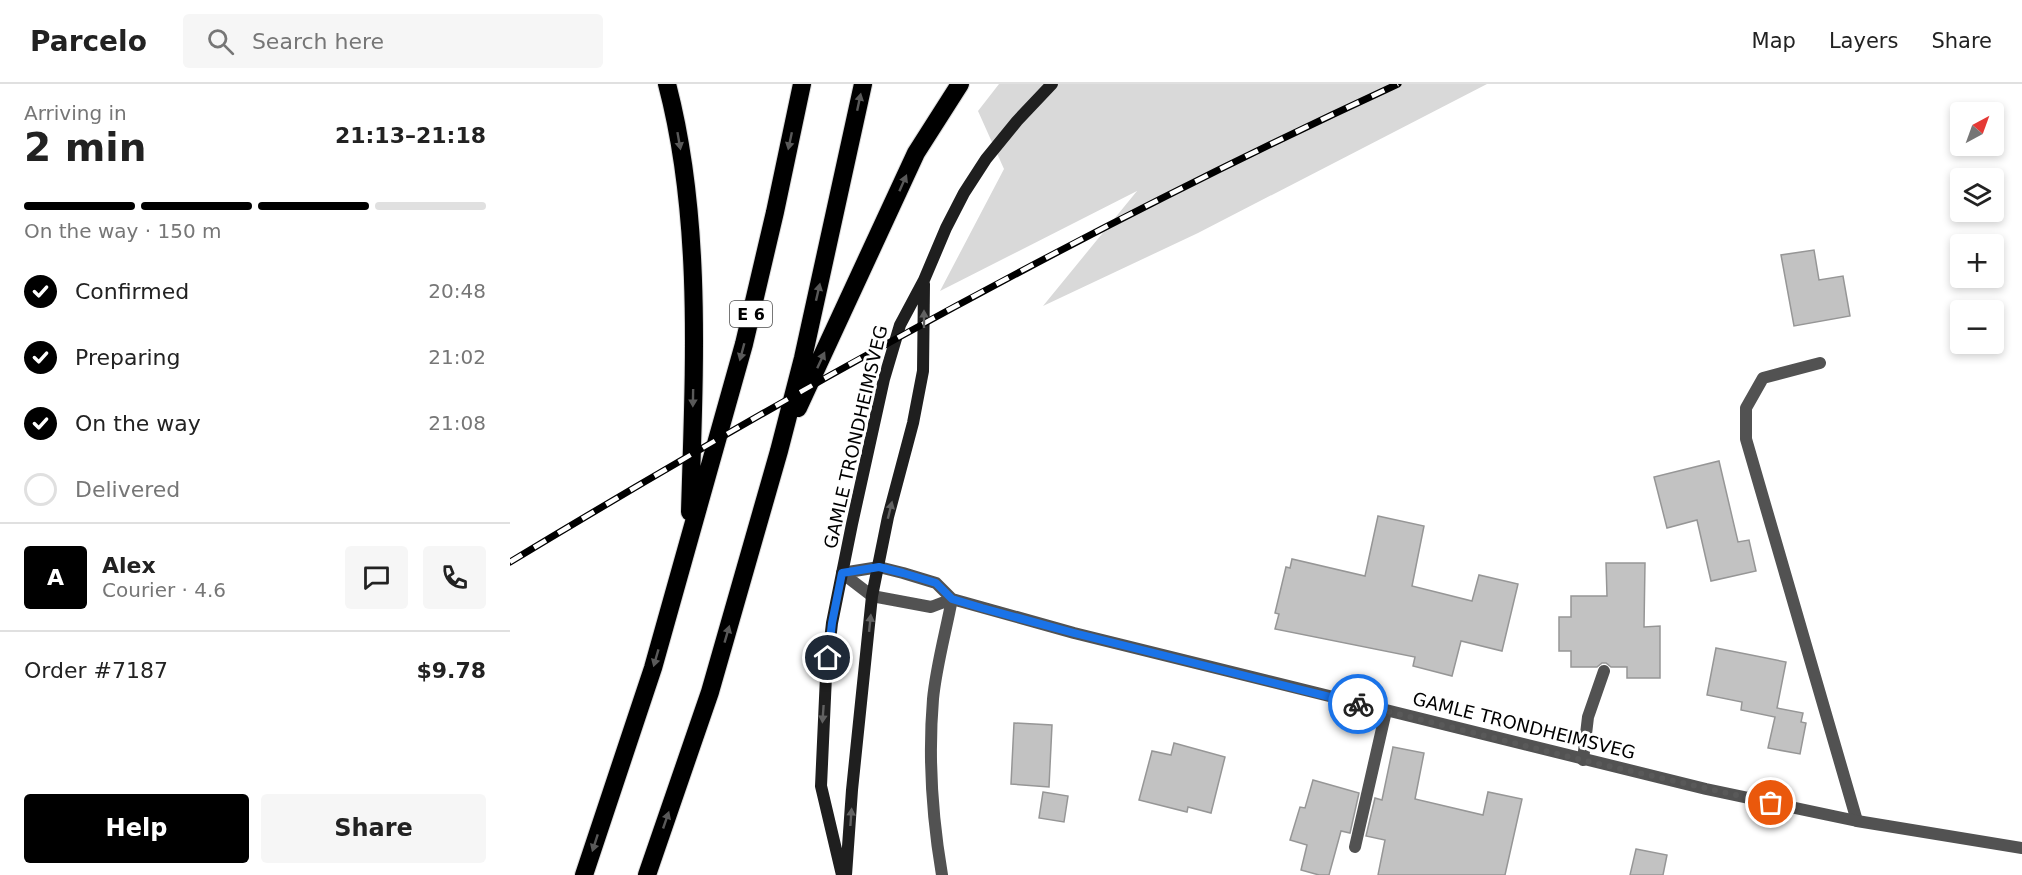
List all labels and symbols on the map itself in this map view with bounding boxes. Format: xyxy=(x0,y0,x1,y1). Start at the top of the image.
one-way arrow xyxy=(855,92,864,111)
north arrow xyxy=(1950,102,2004,156)
one-way arrow xyxy=(674,132,683,151)
one-way arrow xyxy=(784,132,794,151)
one-way arrow xyxy=(898,173,908,191)
one-way arrow xyxy=(813,283,823,301)
road number: E 6 xyxy=(730,301,772,327)
one-way arrow xyxy=(919,309,929,328)
street label: GAMLE TRONDHEIMSVEG xyxy=(820,323,891,551)
one-way arrow xyxy=(737,343,746,361)
one-way arrow xyxy=(816,351,825,368)
one-way arrow xyxy=(688,389,698,408)
one-way arrow xyxy=(885,500,895,519)
one-way arrow xyxy=(865,613,875,632)
one-way arrow xyxy=(723,625,732,643)
pin xyxy=(802,632,853,683)
one-way arrow xyxy=(651,649,660,667)
courier xyxy=(1328,674,1388,734)
street label: GAMLE TRONDHEIMSVEG xyxy=(1411,688,1638,763)
one-way arrow xyxy=(819,705,828,724)
pin xyxy=(1745,777,1796,828)
one-way arrow xyxy=(846,807,855,826)
one-way arrow xyxy=(662,811,672,829)
one-way arrow xyxy=(590,834,600,852)

